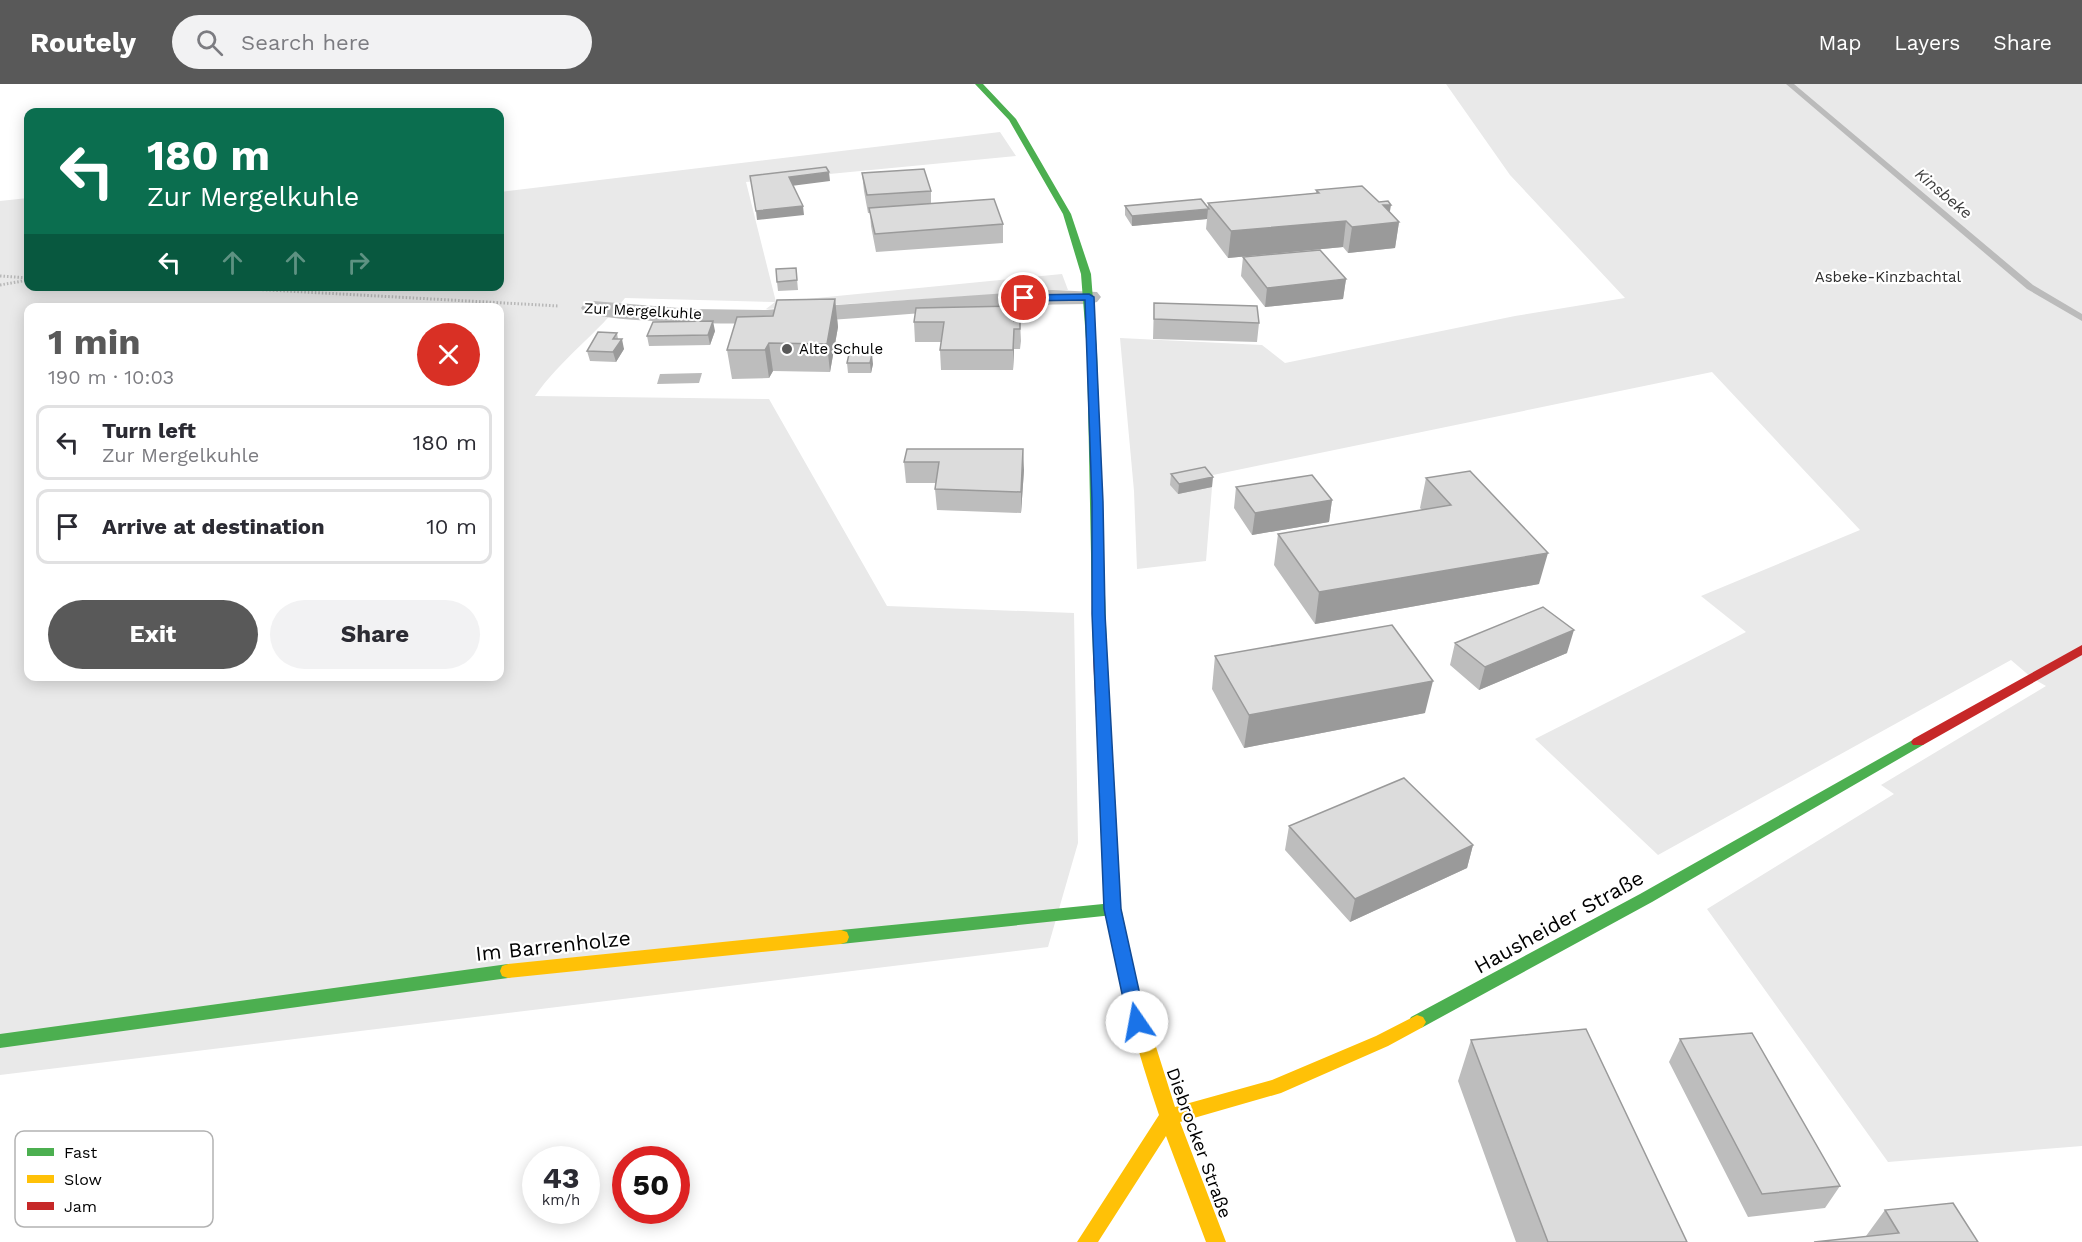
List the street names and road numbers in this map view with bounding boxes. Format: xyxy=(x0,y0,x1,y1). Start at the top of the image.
street label: Zur Mergelkuhle xyxy=(584,299,702,323)
street label: Hausheider Straße xyxy=(1470,865,1648,979)
street label: Im Barrenholze xyxy=(474,925,632,966)
street label: Diebrocker Straße xyxy=(1163,1065,1236,1221)

